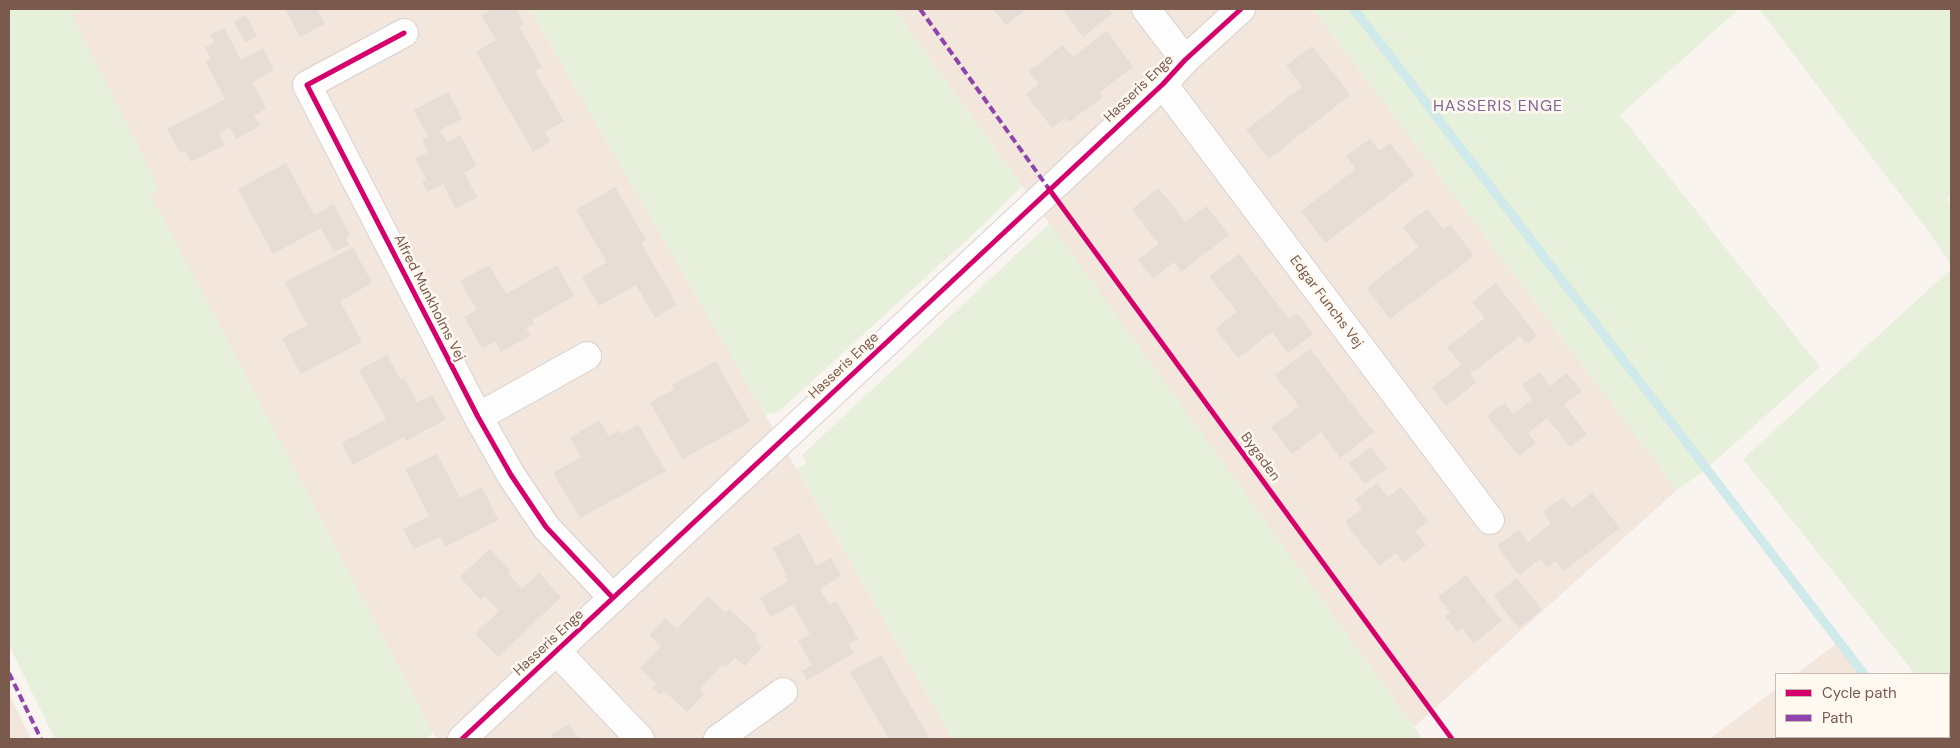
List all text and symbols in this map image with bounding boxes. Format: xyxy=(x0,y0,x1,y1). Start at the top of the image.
street label: Hasseris Enge xyxy=(1101,52,1177,126)
district label: HASSERIS ENGE xyxy=(1431,97,1565,117)
street label: Alfred Munkholms Vej xyxy=(390,232,468,364)
street label: Edgar Funchs Vej xyxy=(1286,253,1366,351)
street label: Hasseris Enge xyxy=(805,329,883,403)
street label: Bygaden xyxy=(1237,429,1283,485)
street label: Hasseris Enge xyxy=(510,606,588,680)
legend xyxy=(1775,673,1950,738)
text: Cycle path xyxy=(1822,683,1897,703)
text: Path xyxy=(1822,708,1853,728)

